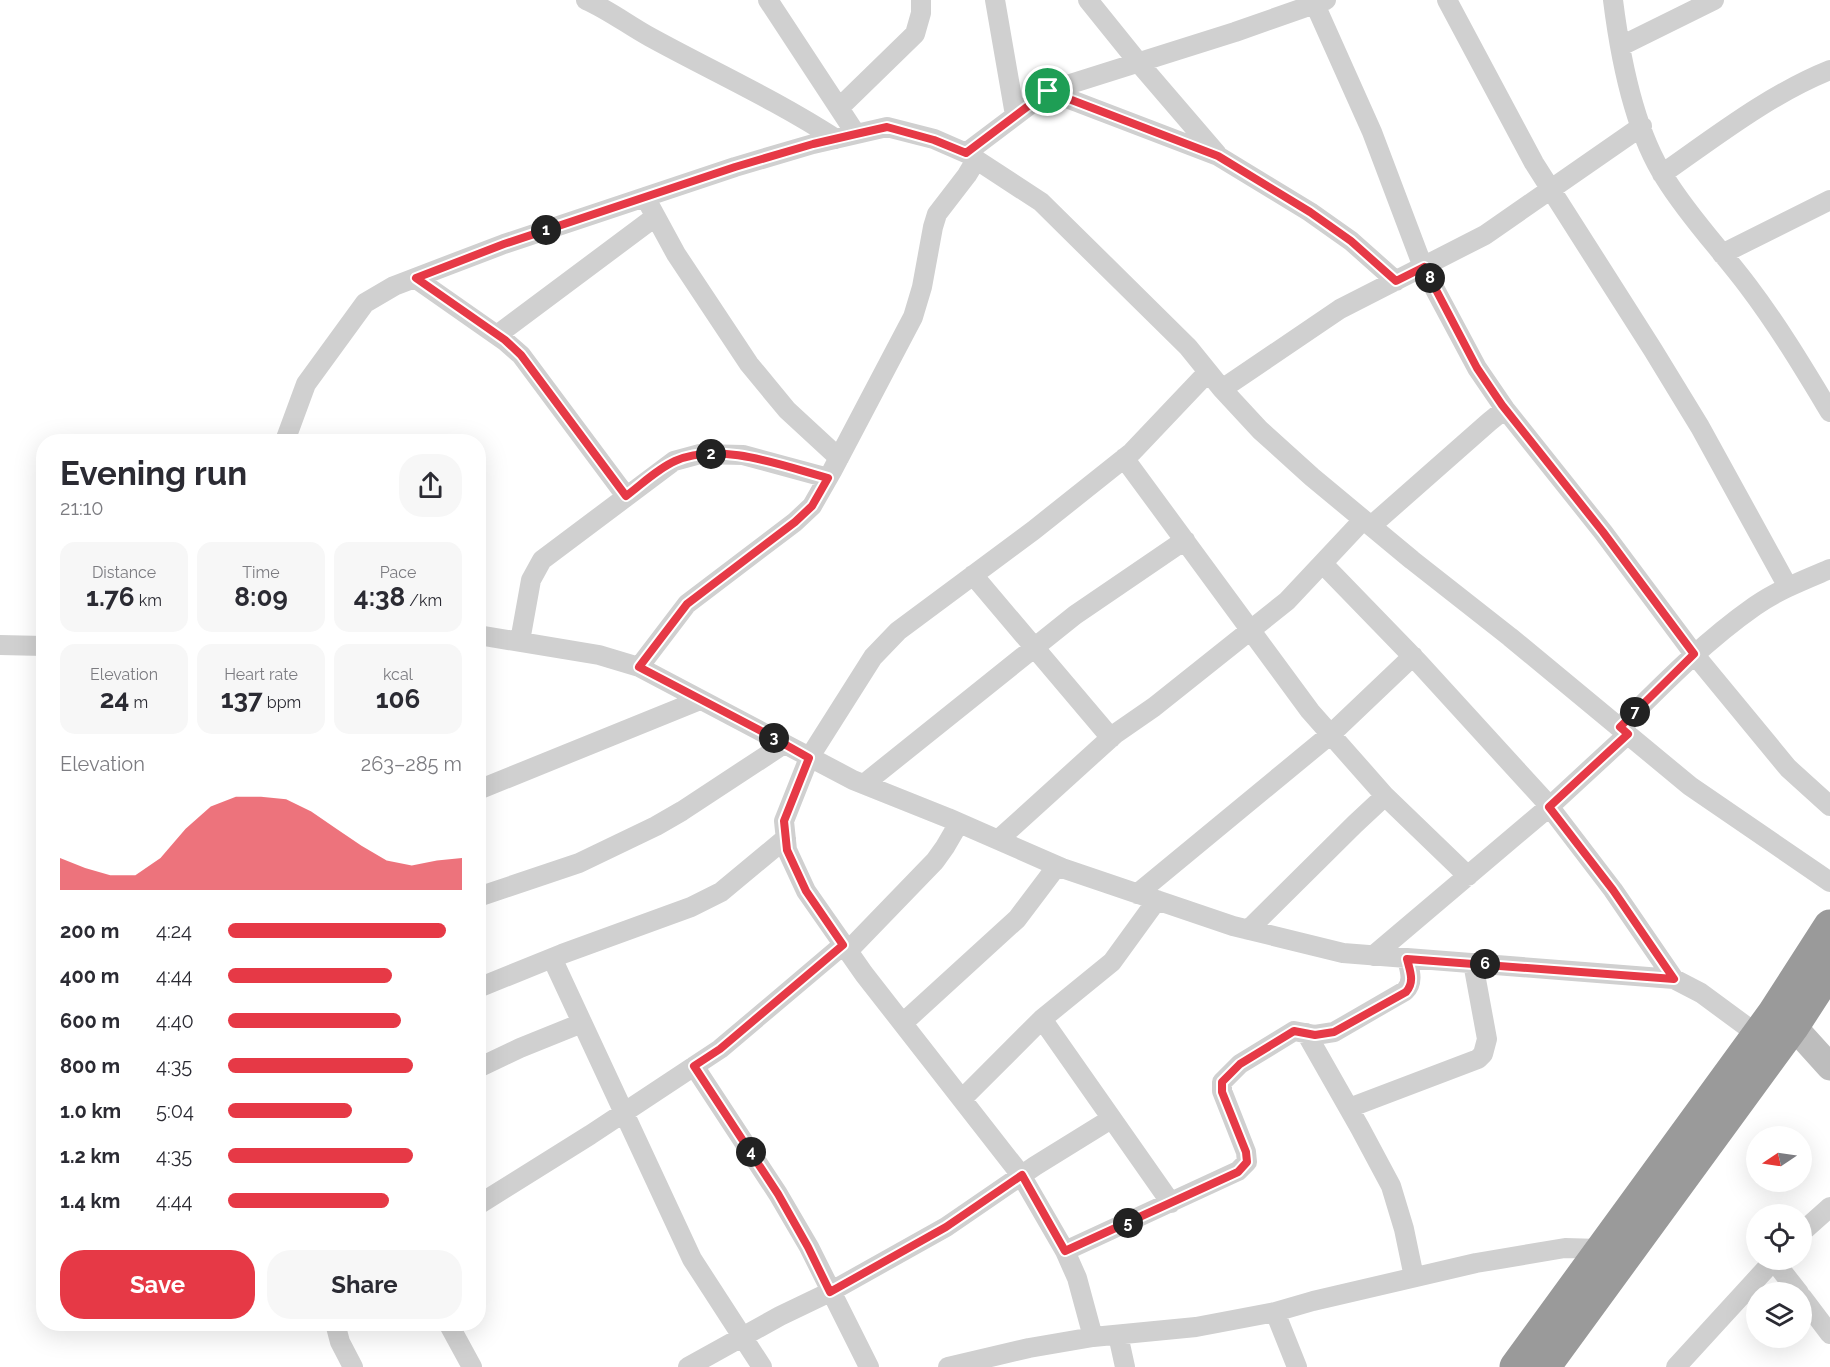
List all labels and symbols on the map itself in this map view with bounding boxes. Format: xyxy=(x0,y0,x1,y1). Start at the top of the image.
pin xyxy=(1022,65,1073,116)
pin: 1 xyxy=(531,215,561,245)
pin: 8 xyxy=(1415,263,1445,293)
pin: 2 xyxy=(696,439,726,469)
pin: 7 xyxy=(1620,697,1650,727)
pin: 3 xyxy=(759,723,789,753)
pin: 6 xyxy=(1470,949,1500,979)
north arrow xyxy=(1746,1126,1812,1192)
pin: 4 xyxy=(736,1137,766,1167)
pin: 5 xyxy=(1113,1208,1143,1238)

